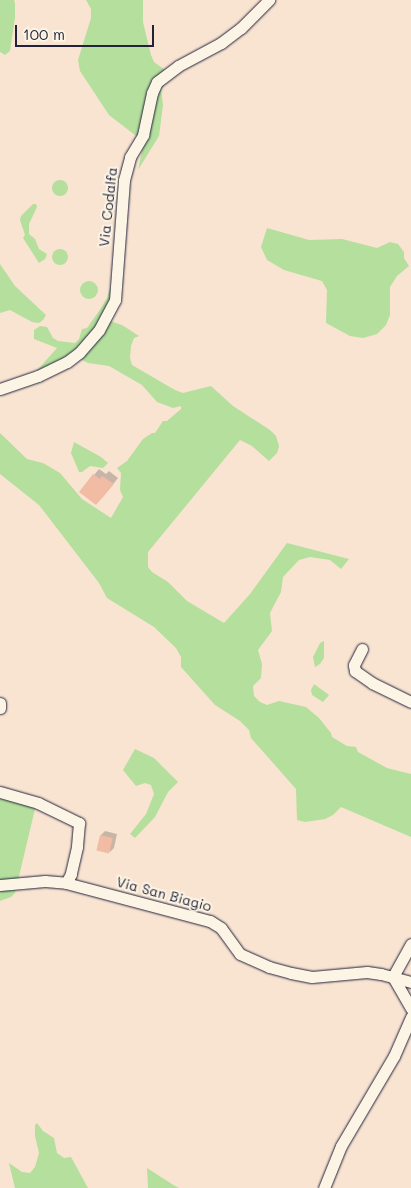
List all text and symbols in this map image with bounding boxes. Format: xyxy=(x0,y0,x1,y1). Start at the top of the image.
scale bar xyxy=(18,15,156,47)
text: 100 m xyxy=(23,24,65,44)
street label: Via Codalfa xyxy=(95,166,121,248)
street label: Via San Biagio xyxy=(115,873,213,915)

